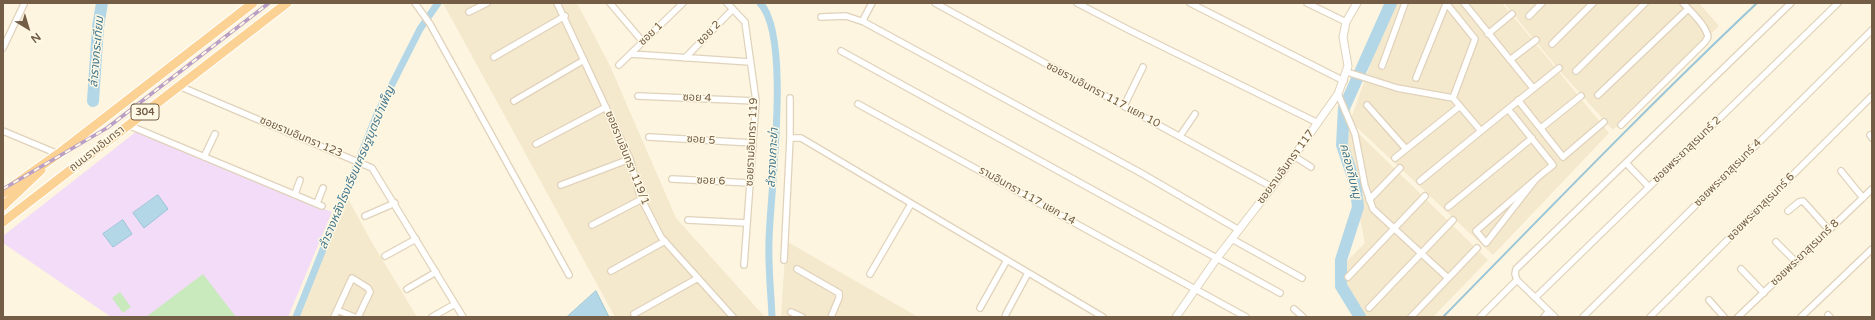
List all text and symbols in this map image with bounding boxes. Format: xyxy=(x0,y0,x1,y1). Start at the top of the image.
north arrow xyxy=(8,8,48,48)
water label: ลำรางกระเทียม xyxy=(87,16,107,88)
street label: ซอย 2 xyxy=(694,18,724,48)
street label: ซอย 1 xyxy=(636,19,666,49)
text: N xyxy=(28,30,43,46)
street label: ซอยรามอินทรา 117 แยก 10 xyxy=(1044,59,1162,131)
water label: ลำรางหลังโรงเรียนเศรษฐบุตรบำเพ็ญ xyxy=(316,84,398,252)
street label: ซอย 4 xyxy=(682,91,712,105)
street label: ซอยรามอินทรา 119 xyxy=(743,97,761,187)
road number: 304 xyxy=(131,104,159,120)
street label: ซอยรามอินทรา 119/1 xyxy=(602,109,652,207)
street label: ซอยรามอินทรา 123 xyxy=(258,114,344,160)
street label: ซอยพระยาสุเรนทร์ 2 xyxy=(1650,114,1724,186)
street label: ถนนรามอินทรา xyxy=(67,123,127,175)
street label: ซอยรามอินทรา 117 xyxy=(1255,127,1317,207)
water label: ลำรางเกาะข่า xyxy=(764,128,782,188)
street label: ซอย 5 xyxy=(686,132,716,148)
street label: ซอยพระยาสุเรนทร์ 4 xyxy=(1691,136,1765,210)
water label: คลองกีบหมู xyxy=(1336,142,1364,200)
street label: รามอินทรา 117 แยก 14 xyxy=(976,164,1078,228)
street label: ซอยพระยาสุเรนทร์ 6 xyxy=(1724,170,1798,244)
street label: ซอย 6 xyxy=(696,174,726,188)
street label: ซอยพระยาสุเรนทร์ 8 xyxy=(1768,217,1842,289)

